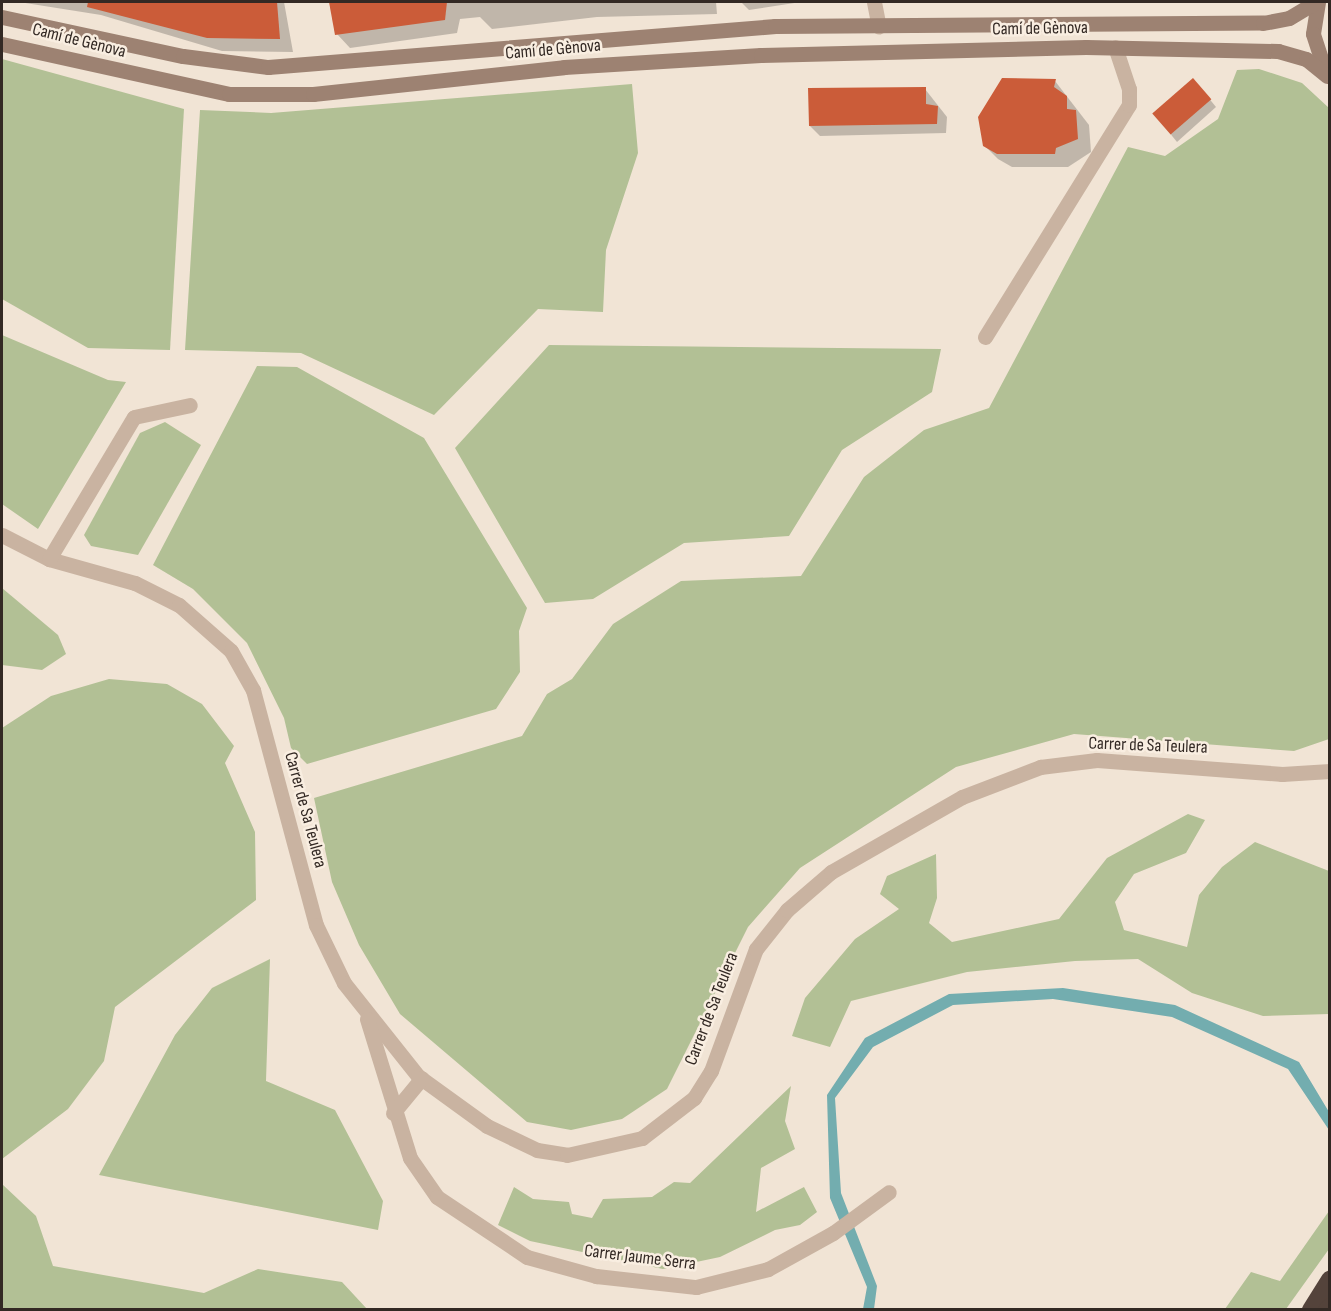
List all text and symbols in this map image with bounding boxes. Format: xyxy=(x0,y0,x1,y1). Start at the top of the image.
street label: Camí de Gènova xyxy=(992,17,1088,41)
street label: Camí de Gènova xyxy=(30,19,128,63)
street label: Camí de Gènova xyxy=(504,35,602,65)
street label: Carrer de Sa Teulera xyxy=(1088,733,1208,759)
street label: Carrer de Sa Teulera xyxy=(279,750,331,870)
street label: Carrer de Sa Teulera xyxy=(681,950,743,1068)
street label: Carrer Jaume Serra xyxy=(583,1240,697,1276)

